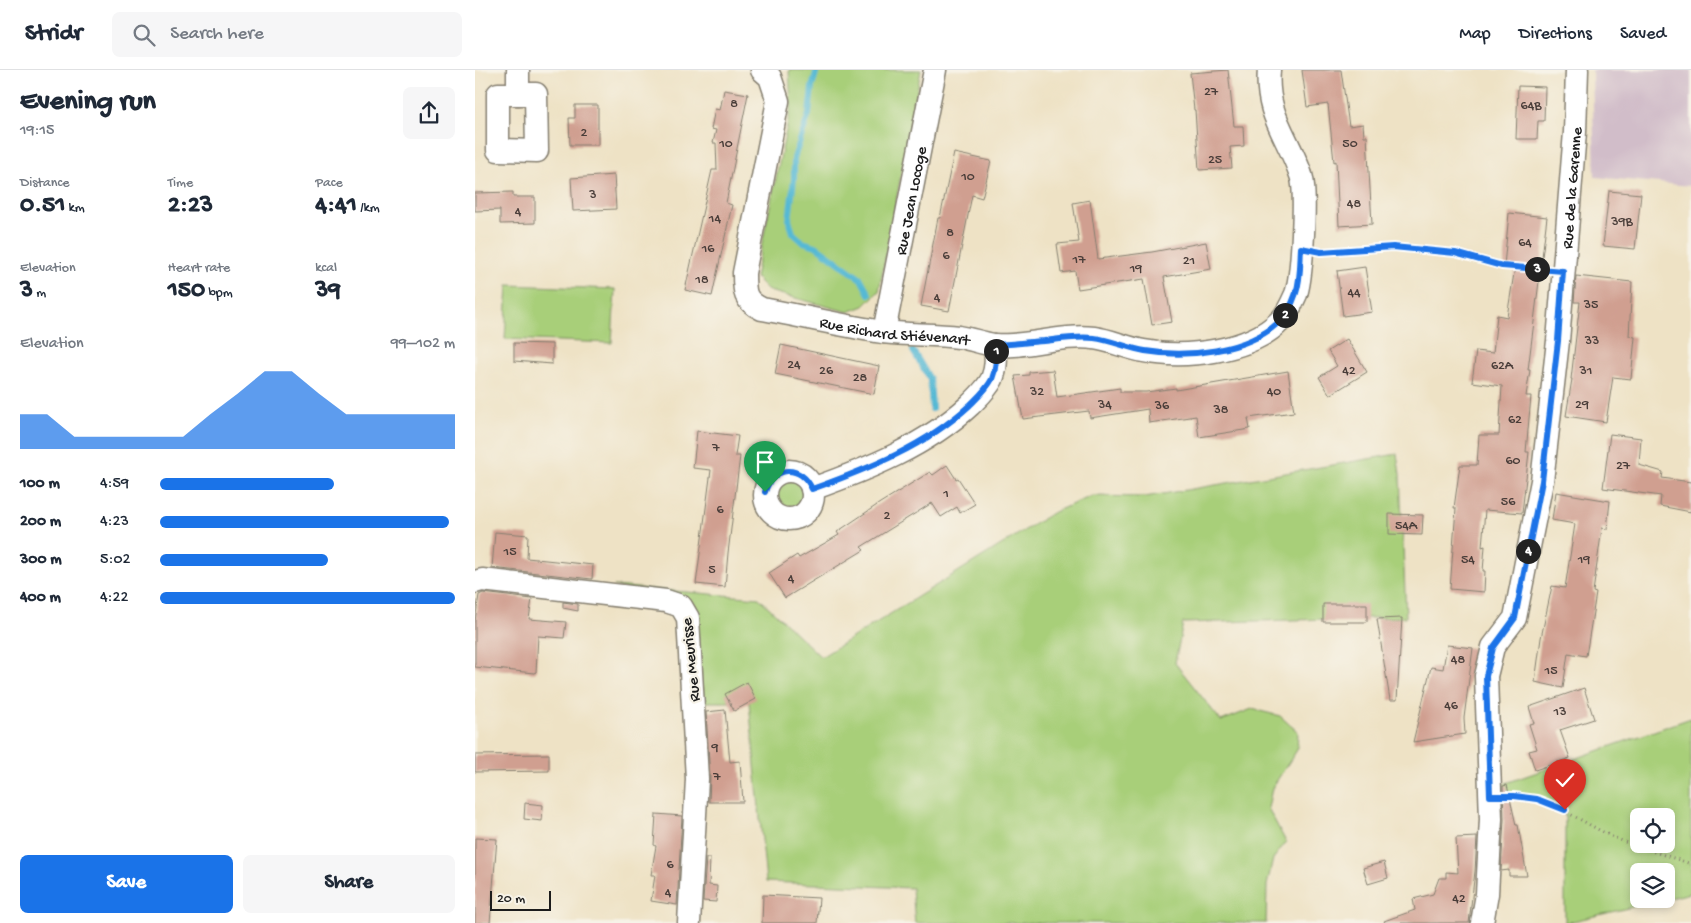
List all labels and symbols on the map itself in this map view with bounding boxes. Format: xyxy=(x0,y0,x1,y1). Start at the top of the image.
house number: 27 xyxy=(1204,84,1219,101)
house number: 8 xyxy=(730,96,738,113)
house number: 64B xyxy=(1521,98,1542,115)
house number: 2 xyxy=(581,125,588,142)
street label: Rue de la Garenne xyxy=(1560,126,1588,250)
house number: 10 xyxy=(718,136,733,153)
house number: 50 xyxy=(1342,136,1358,153)
street label: Rue Jean Locoge xyxy=(893,144,933,257)
house number: 25 xyxy=(1208,152,1222,169)
house number: 10 xyxy=(960,169,975,186)
house number: 3 xyxy=(588,187,597,204)
house number: 48 xyxy=(1347,196,1361,213)
house number: 4 xyxy=(515,204,522,221)
house number: 14 xyxy=(708,211,722,228)
house number: 39B xyxy=(1610,214,1634,231)
house number: 8 xyxy=(946,225,954,242)
house number: 64 xyxy=(1518,235,1532,252)
house number: 16 xyxy=(701,241,715,258)
house number: 6 xyxy=(942,248,950,265)
house number: 17 xyxy=(1072,252,1086,269)
house number: 21 xyxy=(1183,253,1195,270)
pin: 3 xyxy=(1525,256,1549,282)
house number: 19 xyxy=(1129,261,1142,278)
house number: 18 xyxy=(694,272,709,289)
house number: 44 xyxy=(1347,285,1361,302)
house number: 4 xyxy=(934,290,941,307)
house number: 35 xyxy=(1583,297,1598,314)
pin: 2 xyxy=(1273,302,1297,328)
street label: Rue Richard Stiévenart xyxy=(818,315,973,352)
house number: 33 xyxy=(1584,333,1599,350)
pin: 1 xyxy=(983,338,1009,364)
house number: 24 xyxy=(787,357,801,374)
house number: 62A xyxy=(1491,358,1514,375)
house number: 26 xyxy=(819,363,834,380)
house number: 42 xyxy=(1342,363,1356,380)
house number: 31 xyxy=(1579,363,1592,380)
house number: 28 xyxy=(853,370,868,387)
house number: 32 xyxy=(1029,384,1044,401)
house number: 40 xyxy=(1267,384,1281,401)
house number: 34 xyxy=(1097,397,1112,414)
house number: 29 xyxy=(1575,397,1589,414)
house number: 36 xyxy=(1154,398,1170,415)
house number: 38 xyxy=(1213,402,1229,419)
house number: 62 xyxy=(1508,412,1522,429)
house number: 7 xyxy=(711,440,720,457)
pin xyxy=(744,441,786,492)
house number: 60 xyxy=(1505,453,1521,470)
house number: 27 xyxy=(1616,458,1631,475)
house number: 1 xyxy=(942,486,949,503)
house number: 56 xyxy=(1501,494,1516,511)
house number: 6 xyxy=(716,502,724,519)
house number: 2 xyxy=(884,508,891,525)
house number: 54A xyxy=(1395,518,1418,535)
pin: 4 xyxy=(1515,538,1541,564)
house number: 15 xyxy=(502,544,517,561)
house number: 54 xyxy=(1461,552,1475,569)
house number: 19 xyxy=(1577,552,1590,569)
house number: 5 xyxy=(708,562,716,579)
house number: 4 xyxy=(788,571,795,588)
street label: Rue Meurisse xyxy=(679,616,706,702)
house number: 48 xyxy=(1451,652,1465,669)
house number: 15 xyxy=(1543,663,1558,680)
house number: 46 xyxy=(1444,698,1459,715)
house number: 13 xyxy=(1553,704,1566,721)
house number: 9 xyxy=(710,740,719,757)
pin xyxy=(1544,759,1586,810)
house number: 7 xyxy=(712,769,721,786)
house number: 6 xyxy=(666,857,674,874)
house number: 4 xyxy=(665,885,672,902)
scale bar xyxy=(490,888,551,911)
house number: 42 xyxy=(1452,891,1466,908)

